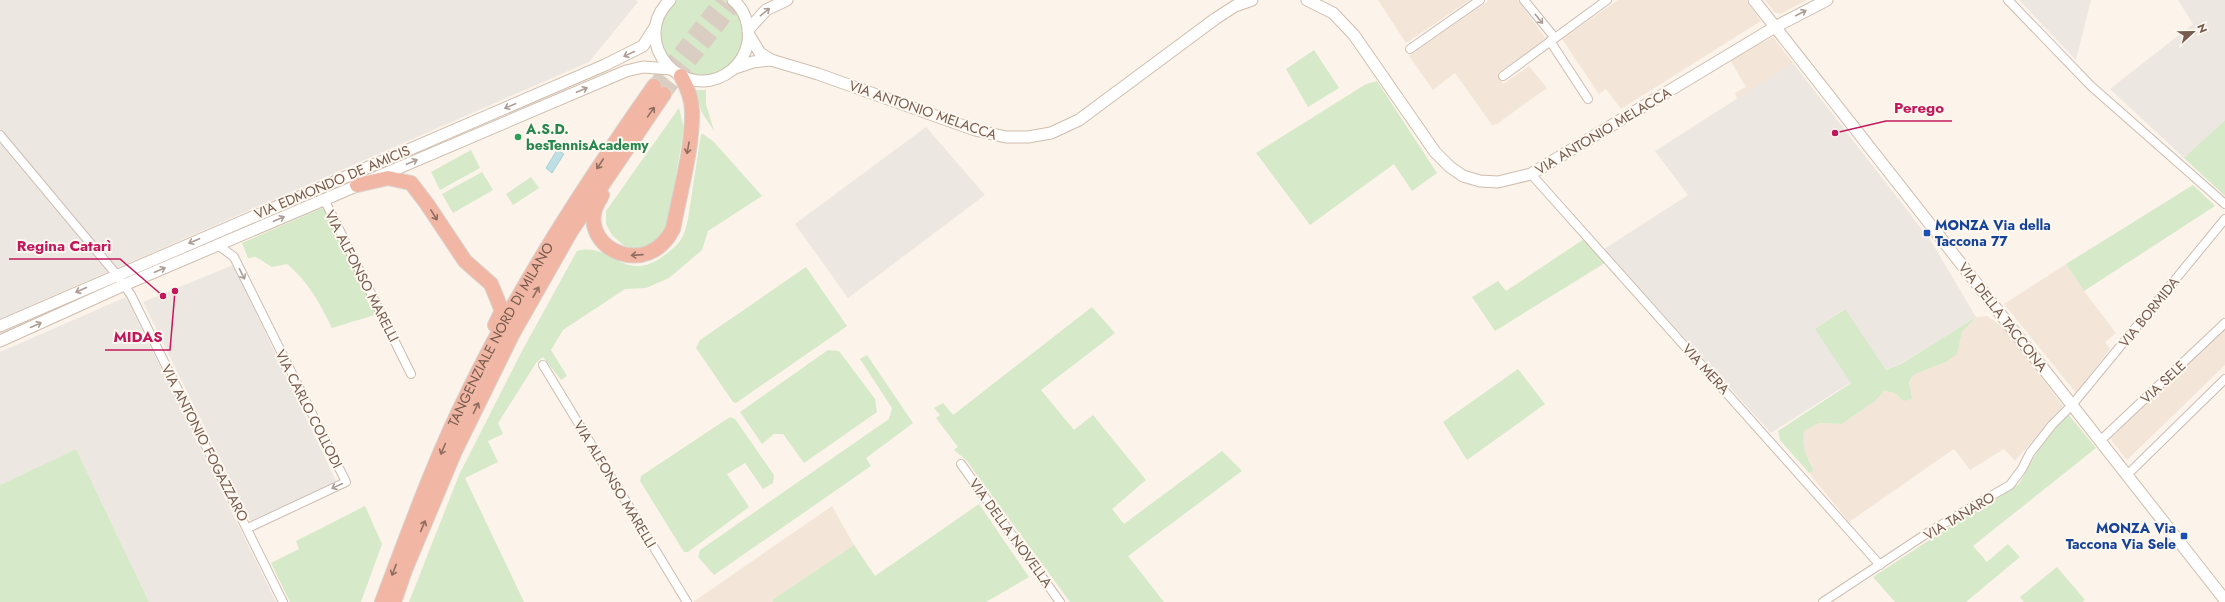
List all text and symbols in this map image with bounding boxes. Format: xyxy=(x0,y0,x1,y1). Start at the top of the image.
one-way arrow xyxy=(760,8,770,17)
one-way arrow xyxy=(1795,9,1807,16)
north arrow xyxy=(2173,12,2213,52)
one-way arrow xyxy=(1535,13,1544,24)
text: N xyxy=(2193,21,2211,35)
one-way arrow xyxy=(623,51,635,58)
street label: VIA ANTONIO MELACCA xyxy=(846,75,1000,145)
street label: VIA ANTONIO MELACCA xyxy=(1531,82,1675,180)
one-way arrow xyxy=(576,85,588,93)
callout: Perego xyxy=(1886,94,1952,121)
text: Perego xyxy=(1894,97,1944,119)
one-way arrow xyxy=(504,103,516,110)
one-way arrow xyxy=(647,107,655,118)
place label: A.S.D. besTennisAcademy xyxy=(525,119,649,155)
marker: A.S.D. besTennisAcademy xyxy=(513,132,523,142)
street label: VIA EDMONDO DE AMICIS xyxy=(251,140,413,224)
one-way arrow xyxy=(684,141,692,154)
one-way arrow xyxy=(405,158,417,165)
one-way arrow xyxy=(596,158,604,169)
street label: VIA ALFONSO MARELLI xyxy=(320,207,404,345)
one-way arrow xyxy=(431,209,439,221)
one-way arrow xyxy=(273,214,285,222)
place label: MONZA Via della Taccona 77 xyxy=(1935,215,2051,251)
marker: MONZA Via della Taccona 77 xyxy=(1922,228,1932,238)
callout: Regina Catarì xyxy=(9,232,120,259)
text: Regina Catarì xyxy=(17,235,111,257)
one-way arrow xyxy=(189,238,201,245)
street label: TANGENZIALE NORD DI MILANO xyxy=(443,239,558,430)
one-way arrow xyxy=(631,252,644,259)
street label: VIA DELLA TACCONA xyxy=(1954,258,2053,377)
one-way arrow xyxy=(153,265,165,273)
one-way arrow xyxy=(239,268,246,280)
street label: VIA BORMIDA xyxy=(2114,272,2184,352)
one-way arrow xyxy=(75,287,87,294)
one-way arrow xyxy=(533,287,541,299)
one-way arrow xyxy=(29,321,41,328)
callout: MIDAS xyxy=(105,323,170,350)
text: MIDAS xyxy=(113,326,163,348)
street label: VIA MERA xyxy=(1678,339,1735,399)
street label: VIA CARLO COLLODI xyxy=(270,346,348,472)
street label: VIA SELE xyxy=(2136,356,2190,408)
street label: VIA ANTONIO FOGAZZARO xyxy=(157,361,253,525)
one-way arrow xyxy=(473,402,481,414)
street label: VIA ALFONSO MARELLI xyxy=(569,416,661,552)
one-way arrow xyxy=(439,443,446,455)
street label: VIA DELLA NOVELLA xyxy=(965,474,1058,592)
one-way arrow xyxy=(332,483,344,490)
street label: VIA TANARO xyxy=(1920,487,1998,545)
place label: MONZA Via Taccona Via Sele xyxy=(2066,518,2176,554)
one-way arrow xyxy=(420,521,428,533)
marker: MONZA Via Taccona Via Sele xyxy=(2179,531,2189,541)
one-way arrow xyxy=(390,563,398,575)

